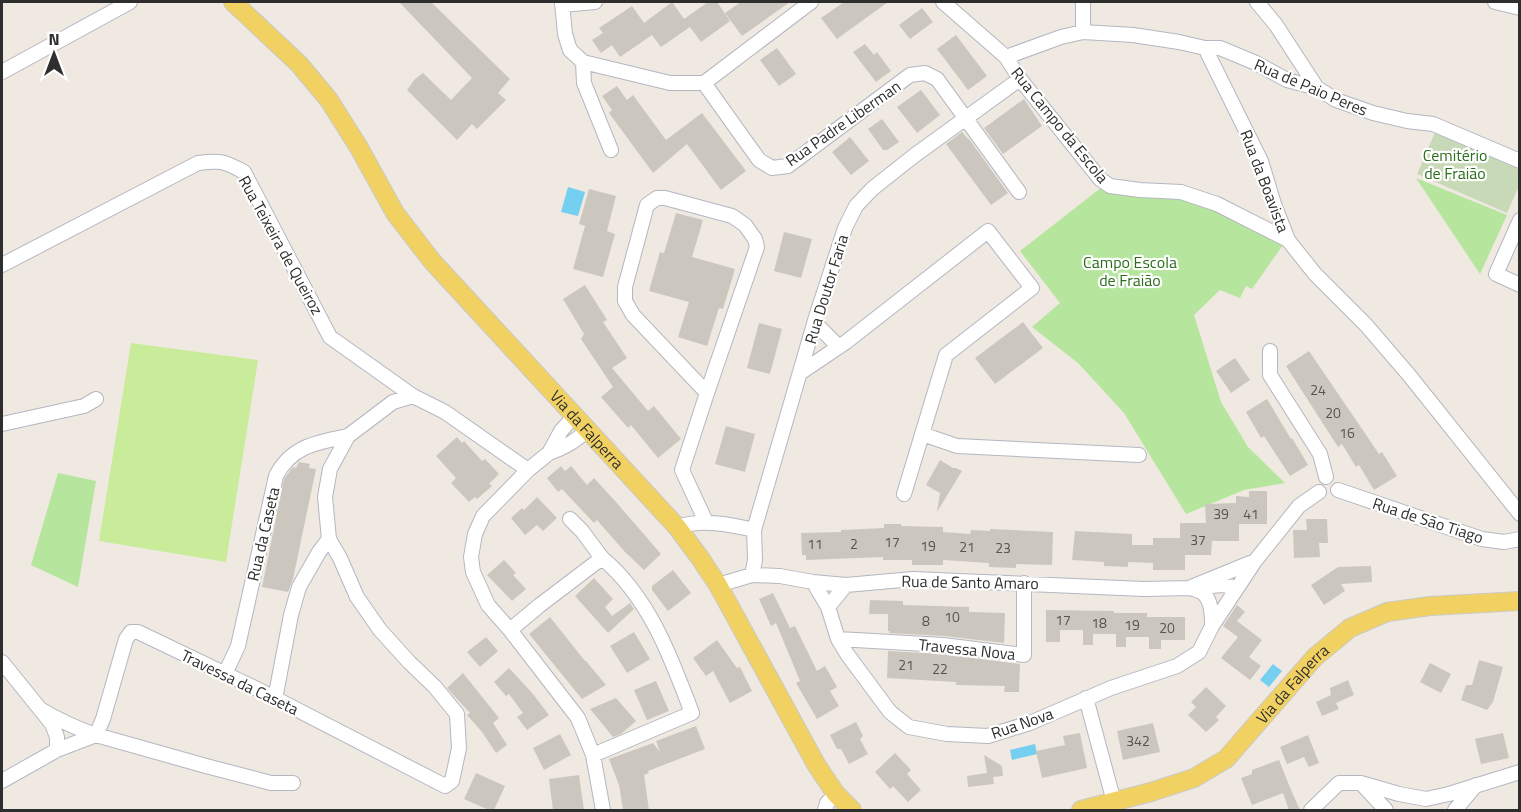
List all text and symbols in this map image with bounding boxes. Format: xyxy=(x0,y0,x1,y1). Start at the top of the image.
north arrow xyxy=(24,24,84,84)
text: N xyxy=(48,27,60,51)
street label: Rua de Paio Peres xyxy=(1251,52,1371,122)
street label: Rua Campo da Escola xyxy=(1005,62,1115,188)
street label: Rua Padre Liberman xyxy=(780,74,906,172)
street label: Rua da Boavista xyxy=(1234,126,1296,236)
park label: Cemitério de Fraião xyxy=(1423,143,1487,185)
street label: Rua Teixeira de Queiroz xyxy=(233,171,329,319)
street label: Rua Doutor Faria xyxy=(798,231,854,347)
park label: Campo Escola de Fraião xyxy=(1083,250,1177,292)
house number: 24 xyxy=(1310,379,1326,400)
street label: Via da Falperra xyxy=(545,385,630,474)
house number: 20 xyxy=(1325,402,1341,423)
house number: 16 xyxy=(1339,422,1355,443)
street label: Rua da Caseta xyxy=(241,485,285,583)
street label: Rua de São Tiago xyxy=(1370,491,1486,549)
house number: 39 xyxy=(1213,503,1229,524)
house number: 41 xyxy=(1243,503,1259,524)
house number: 37 xyxy=(1190,529,1206,550)
house number: 17 xyxy=(884,531,900,552)
house number: 11 xyxy=(807,533,823,554)
house number: 2 xyxy=(850,533,858,554)
house number: 19 xyxy=(920,535,936,556)
house number: 21 xyxy=(959,536,975,557)
house number: 23 xyxy=(995,537,1011,558)
street label: Rua de Santo Amaro xyxy=(901,569,1039,595)
house number: 10 xyxy=(944,606,960,627)
house number: 17 xyxy=(1055,609,1071,630)
house number: 8 xyxy=(922,610,930,631)
house number: 18 xyxy=(1091,612,1107,633)
house number: 19 xyxy=(1124,614,1140,635)
house number: 20 xyxy=(1159,617,1175,638)
street label: Travessa Nova xyxy=(917,632,1017,666)
street label: Via da Falperra xyxy=(1250,638,1334,729)
street label: Travessa da Caseta xyxy=(177,643,303,721)
house number: 21 xyxy=(898,654,914,675)
house number: 22 xyxy=(932,658,948,679)
street label: Rua Nova xyxy=(988,701,1056,745)
house number: 342 xyxy=(1126,730,1150,751)

